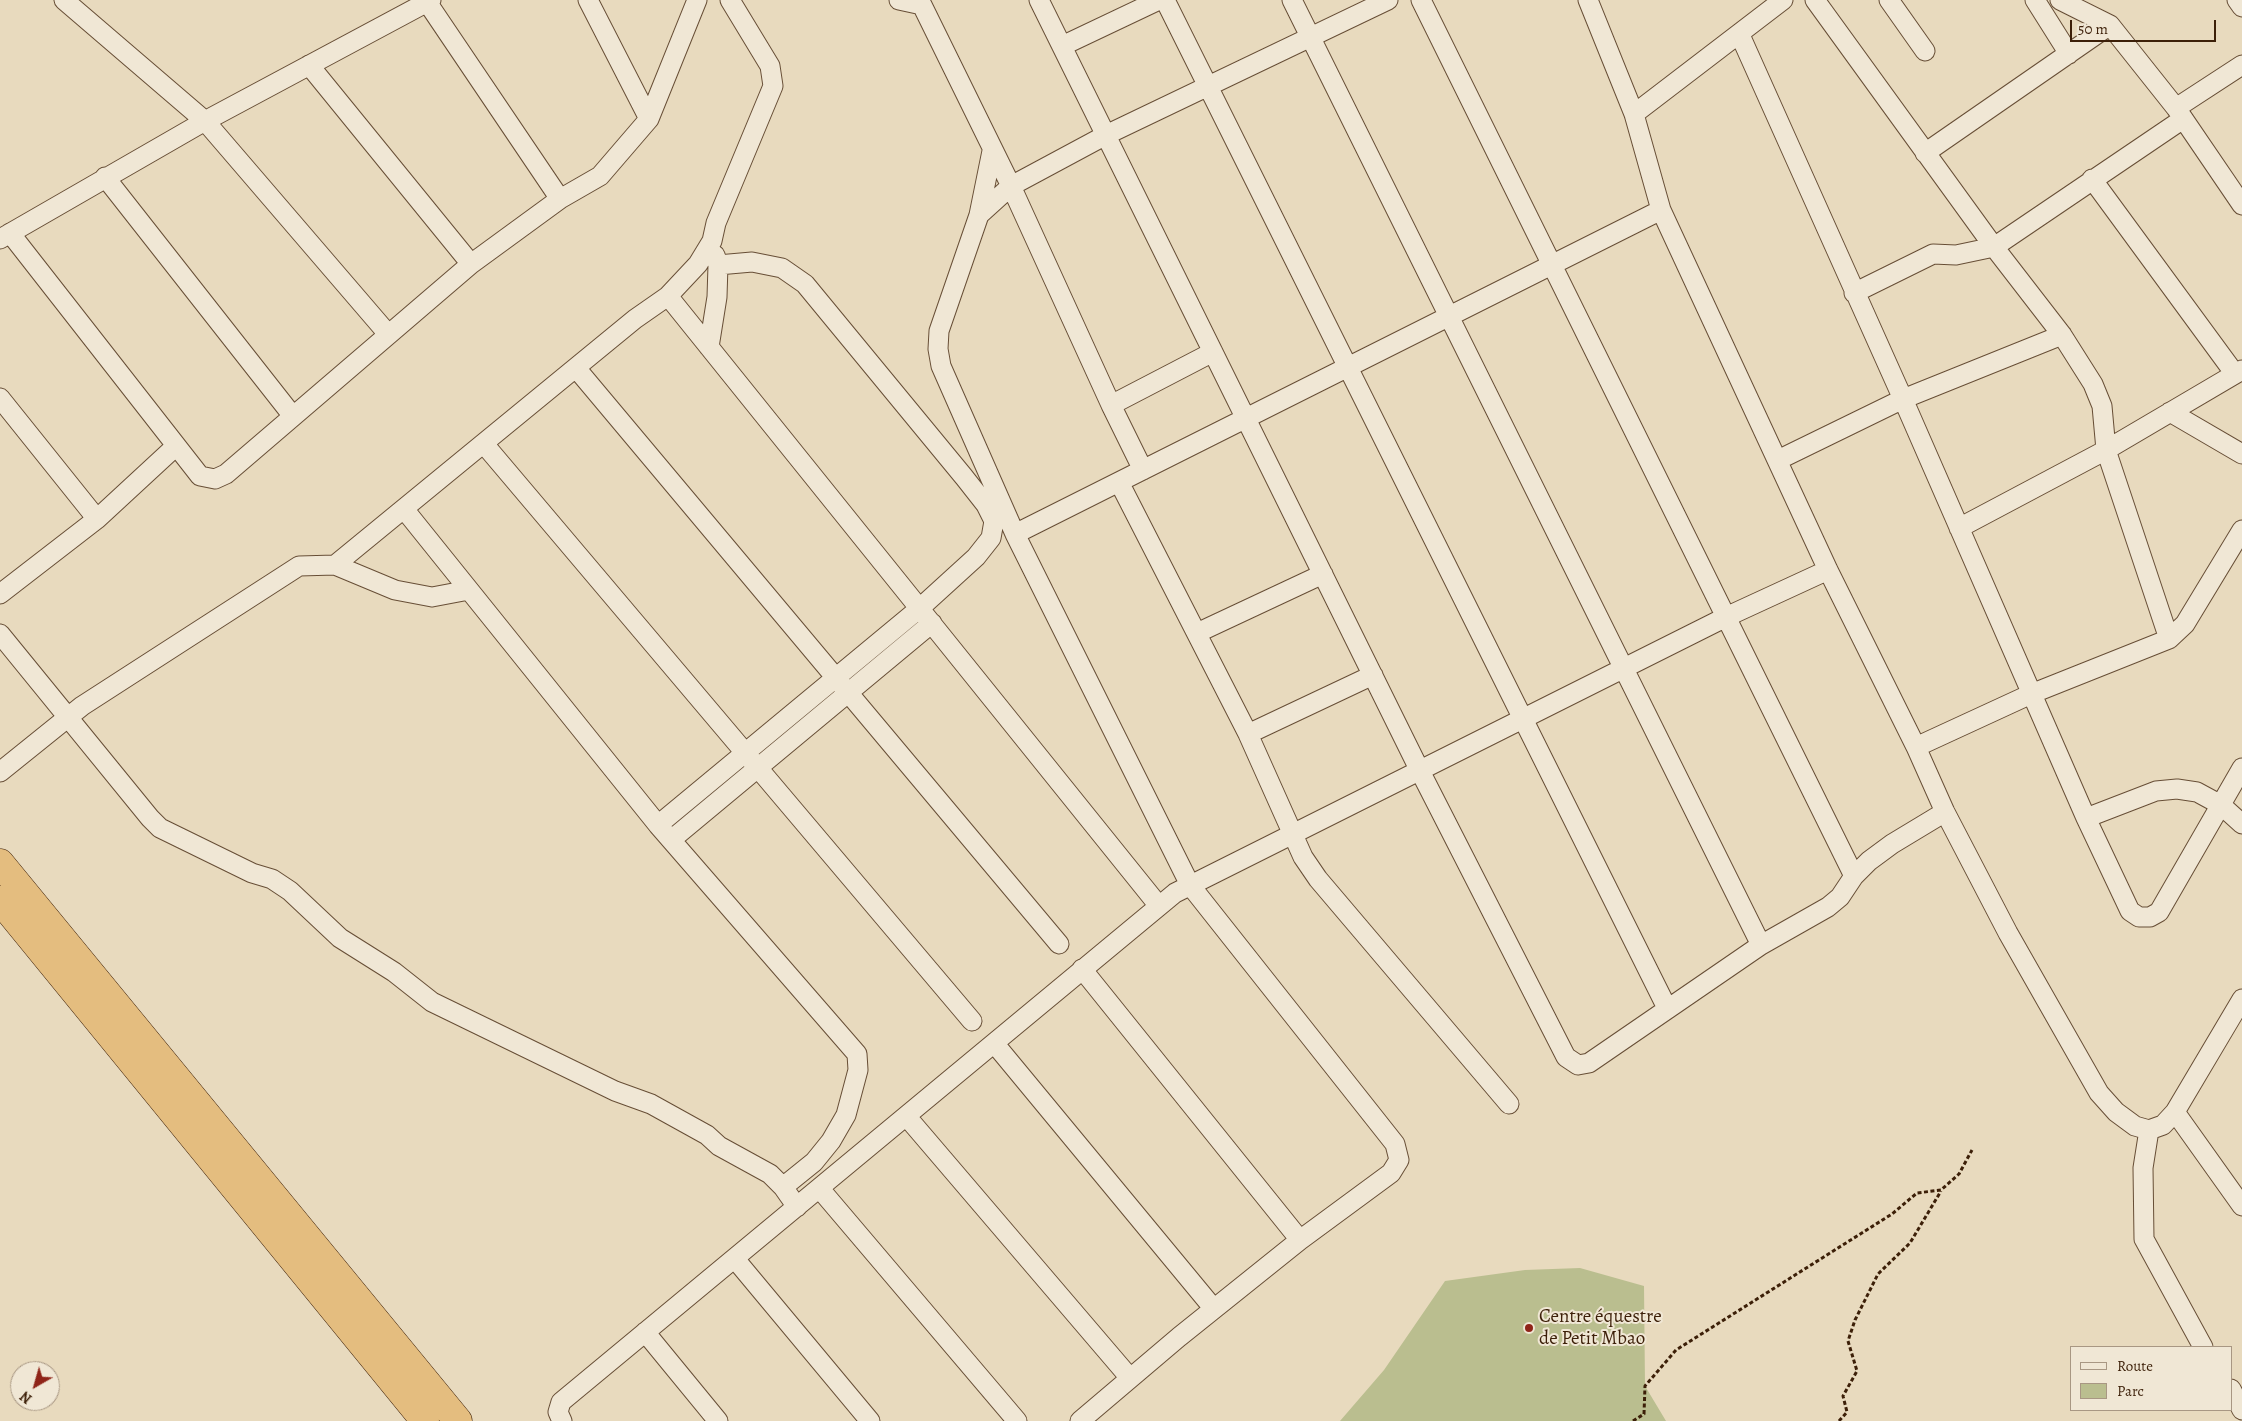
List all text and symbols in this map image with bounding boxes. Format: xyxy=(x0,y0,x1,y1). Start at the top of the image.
scale bar xyxy=(2072,10,2218,42)
text: 50 m xyxy=(2078,19,2108,39)
place label: Centre équestre de Petit Mbao xyxy=(1539,1306,1662,1350)
marker: Centre équestre de Petit Mbao xyxy=(1523,1322,1535,1334)
legend xyxy=(2070,1346,2232,1411)
text: Route xyxy=(2117,1356,2153,1376)
north arrow xyxy=(10,1361,60,1411)
text: Parc xyxy=(2117,1381,2144,1401)
text: N xyxy=(16,1387,36,1408)

